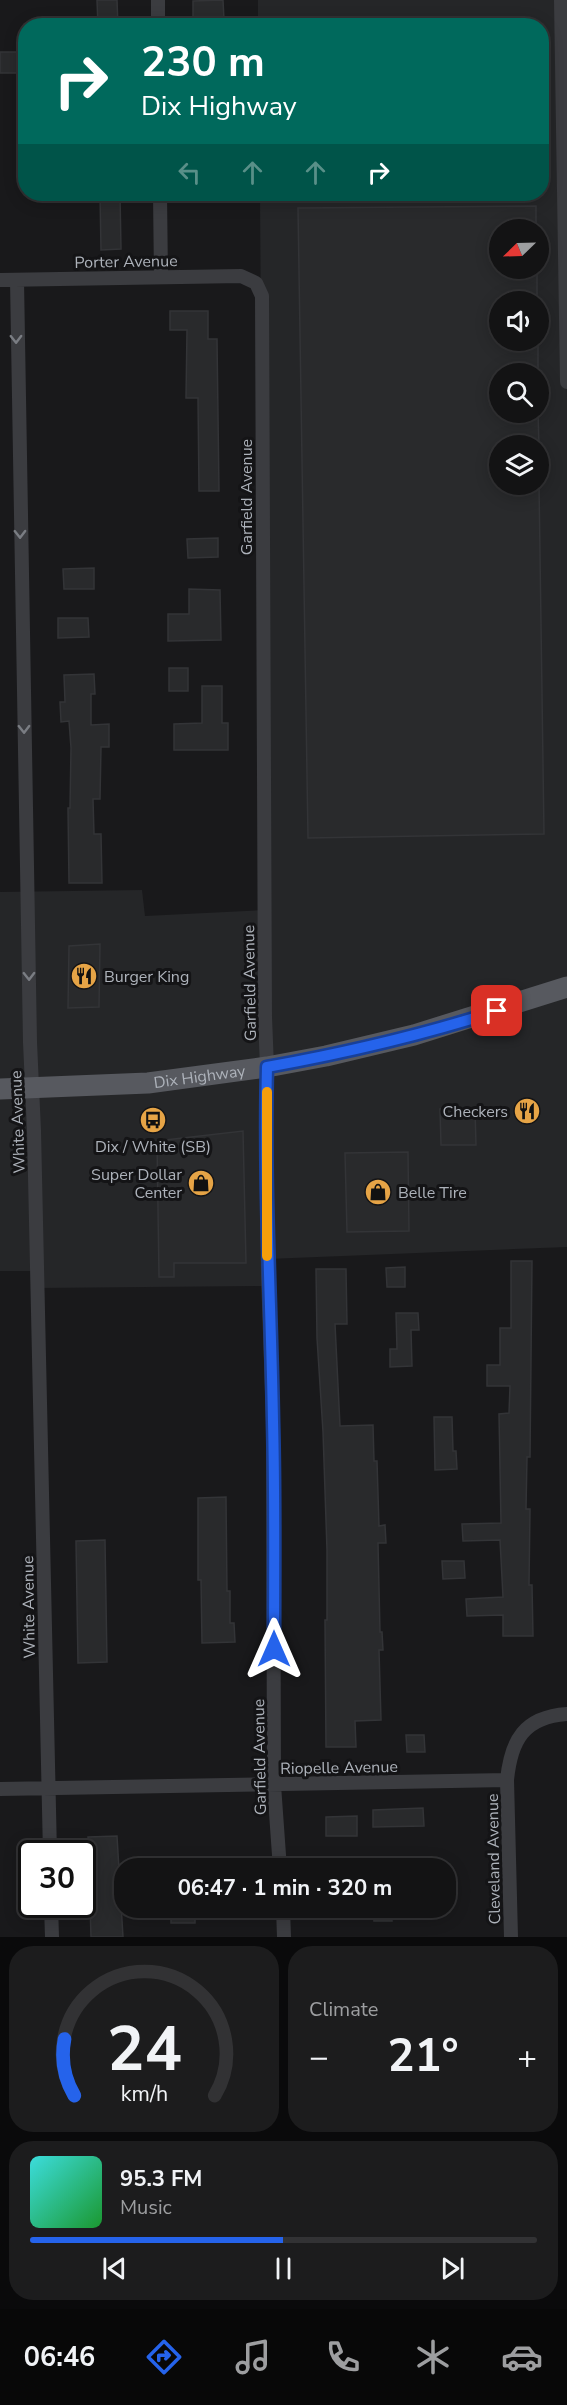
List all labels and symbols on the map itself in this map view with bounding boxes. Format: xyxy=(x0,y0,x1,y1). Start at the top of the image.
north arrow xyxy=(489,219,549,279)
street label: Porter Avenue xyxy=(74,250,178,274)
one-way arrow xyxy=(10,334,23,343)
street label: Garfield Avenue xyxy=(236,439,258,555)
one-way arrow xyxy=(14,529,26,538)
one-way arrow xyxy=(18,724,30,733)
street label: Garfield Avenue xyxy=(238,925,262,1041)
restaurant icon: Burger King xyxy=(69,961,99,991)
place label: Burger King xyxy=(104,966,189,988)
one-way arrow xyxy=(23,972,35,981)
pin xyxy=(471,985,522,1036)
street label: Dix Highway xyxy=(152,1060,248,1094)
street label: White Avenue xyxy=(5,1070,31,1174)
restaurant icon: Checkers xyxy=(512,1096,542,1126)
place label: Checkers xyxy=(443,1101,508,1123)
bus stop icon: Dix / White (SB) xyxy=(138,1105,168,1135)
place label: Dix / White (SB) xyxy=(95,1136,211,1158)
place label: Super Dollar Center xyxy=(91,1164,182,1204)
shop icon: Super Dollar Center xyxy=(186,1168,216,1198)
shop icon: Belle Tire xyxy=(363,1177,393,1207)
place label: Belle Tire xyxy=(398,1182,467,1204)
street label: White Avenue xyxy=(17,1555,41,1659)
position arrow xyxy=(242,1617,306,1681)
street label: Garfield Avenue xyxy=(248,1699,272,1815)
street label: Riopelle Avenue xyxy=(280,1756,398,1780)
street label: Cleveland Avenue xyxy=(482,1793,506,1925)
speed limit sign: 30 xyxy=(18,1840,96,1918)

